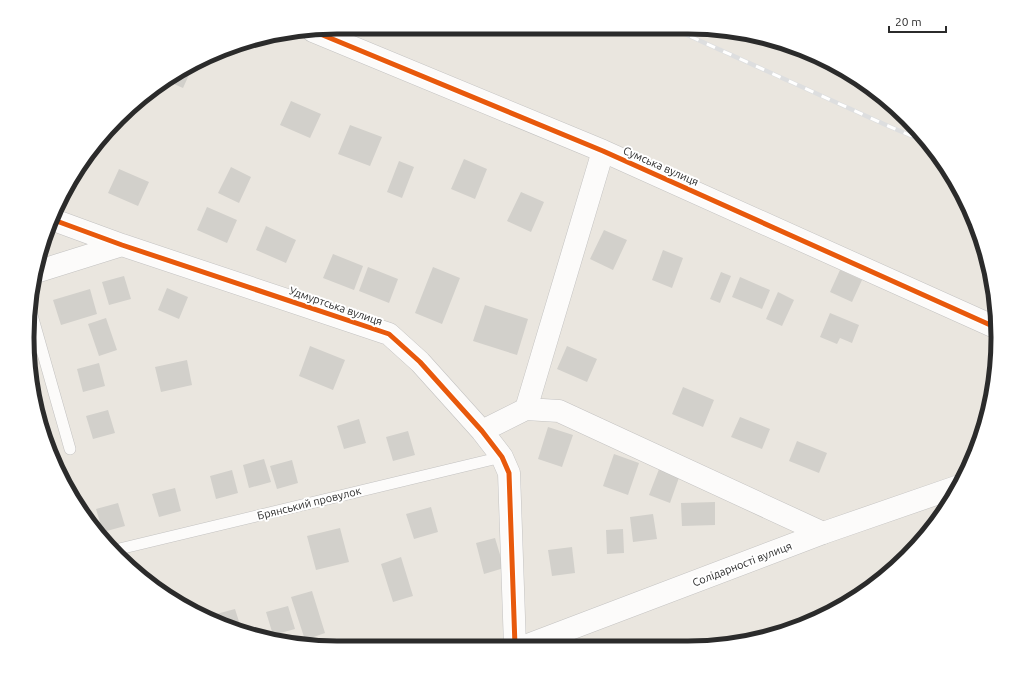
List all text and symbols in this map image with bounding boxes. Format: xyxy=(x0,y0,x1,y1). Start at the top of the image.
scale bar xyxy=(889,8,946,34)
text: 20 m xyxy=(895,15,922,28)
street label: Сумська вулиця xyxy=(622,144,700,188)
street label: Удмуртська вулиця xyxy=(288,284,384,328)
street label: Брянський провулок xyxy=(256,484,362,522)
street label: Солідарності вулиця xyxy=(691,540,793,588)

